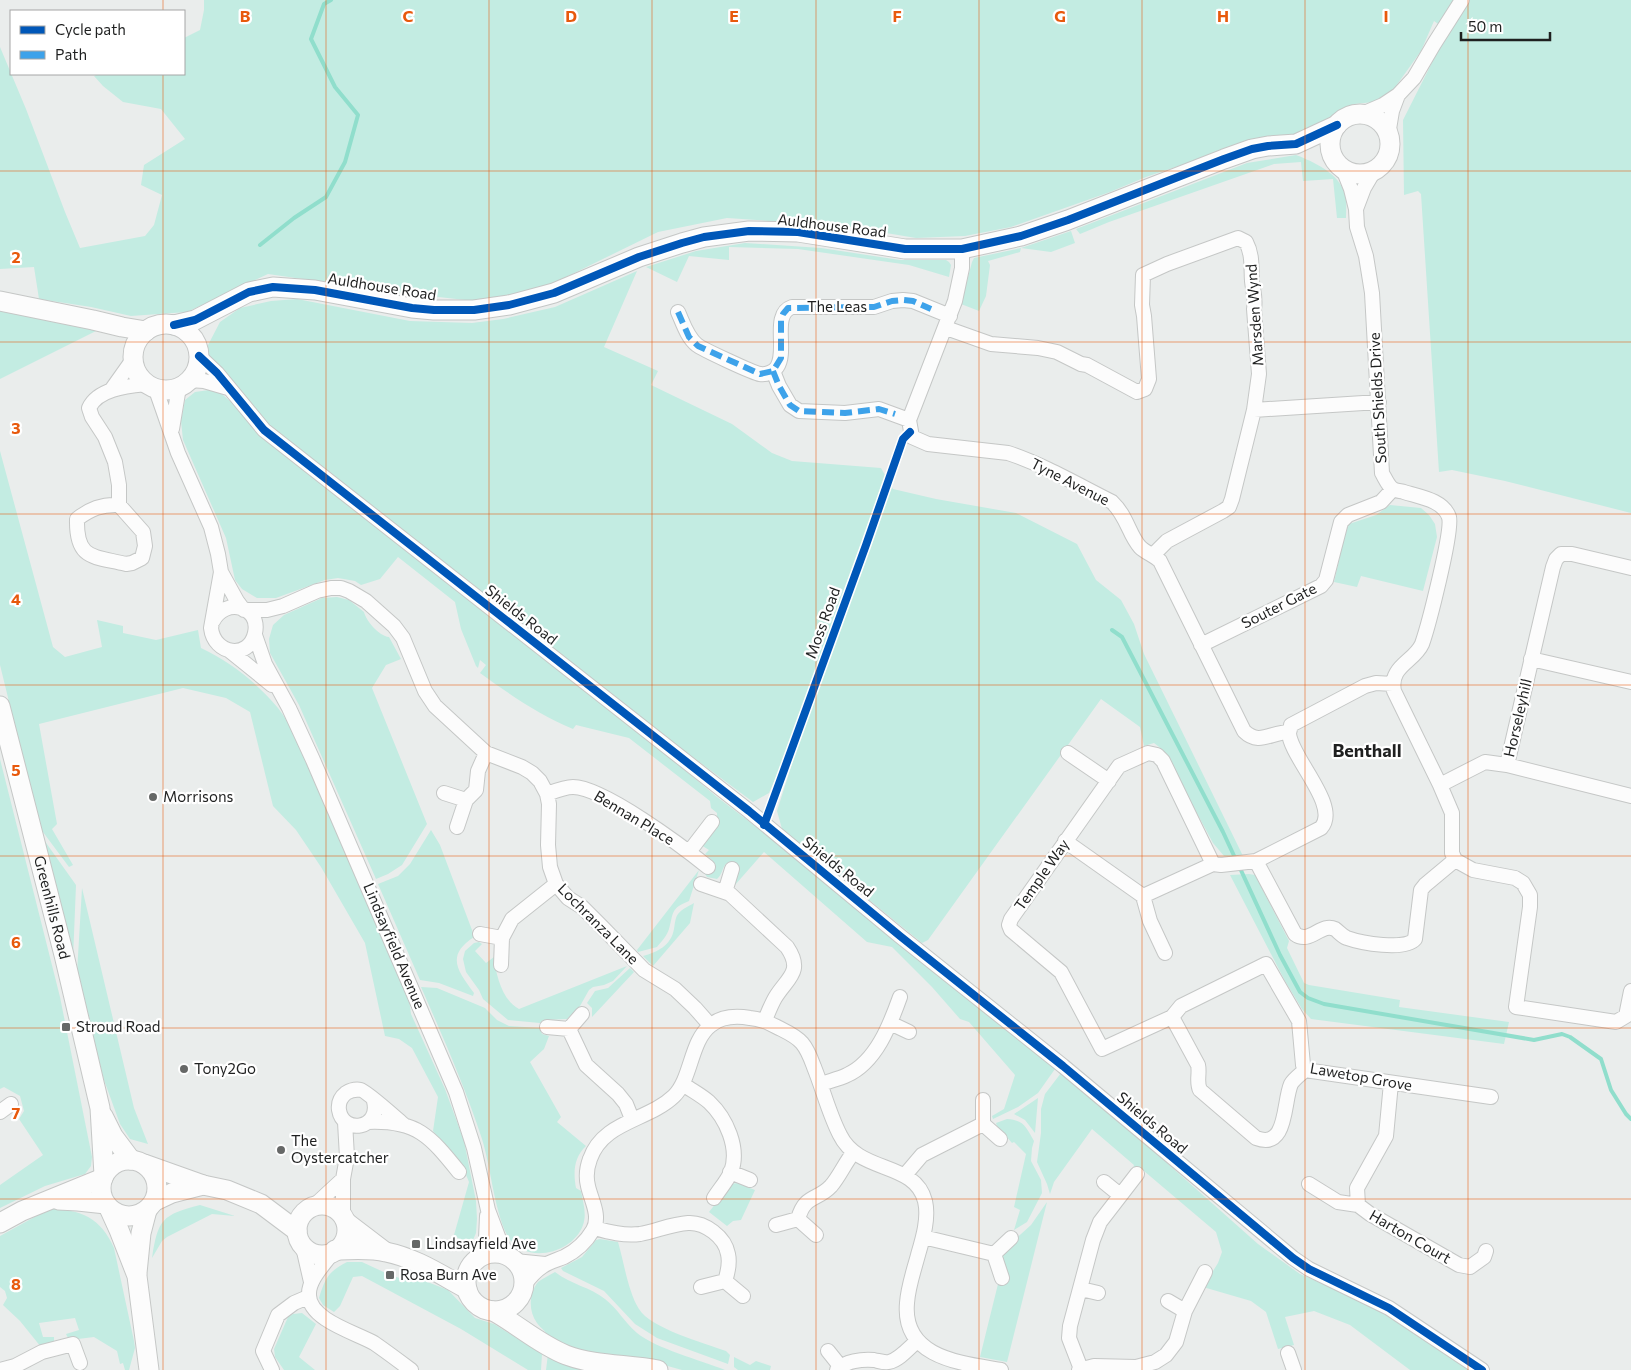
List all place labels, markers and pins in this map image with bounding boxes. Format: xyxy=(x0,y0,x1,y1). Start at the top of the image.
place label: Morrisons xyxy=(163,787,234,805)
marker: Morrisons xyxy=(147,791,159,803)
place label: Stroud Road xyxy=(76,1017,160,1035)
marker: Stroud Road xyxy=(60,1021,72,1033)
place label: Tony2Go xyxy=(194,1059,256,1077)
marker: Tony2Go xyxy=(178,1063,190,1075)
place label: The Oystercatcher xyxy=(291,1131,389,1166)
marker: The Oystercatcher xyxy=(275,1144,287,1156)
place label: Lindsayfield Ave xyxy=(426,1234,536,1252)
marker: Lindsayfield Ave xyxy=(410,1238,422,1250)
place label: Rosa Burn Ave xyxy=(400,1265,497,1283)
marker: Rosa Burn Ave xyxy=(384,1269,396,1281)

